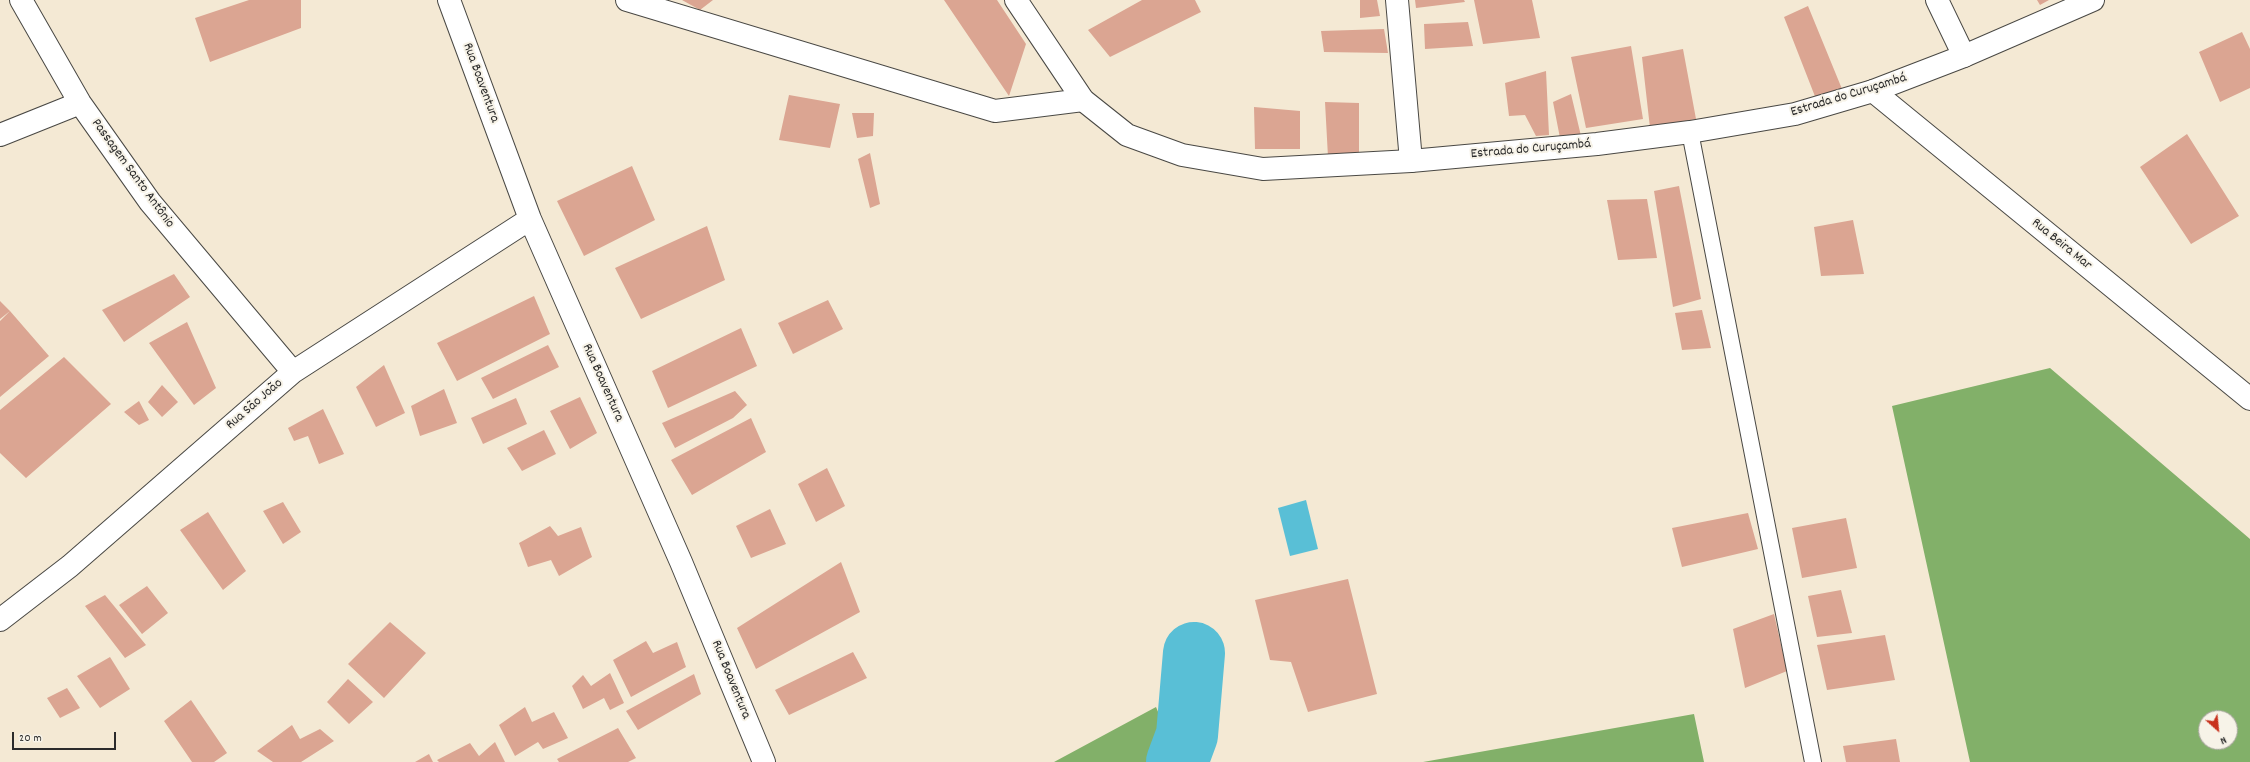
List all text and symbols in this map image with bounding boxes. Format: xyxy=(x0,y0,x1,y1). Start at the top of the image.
street label: Rua Boaventura xyxy=(458,41,502,125)
street label: Estrada do Curuçambá xyxy=(1789,70,1909,122)
street label: Passagem Santo Antônio xyxy=(87,116,177,232)
street label: Estrada do Curuçambá xyxy=(1470,136,1592,164)
street label: Rua Beira Mar xyxy=(2027,216,2095,274)
street label: Rua Boaventura xyxy=(577,341,627,425)
street label: Rua São João xyxy=(223,376,287,434)
street label: Rua Boaventura xyxy=(707,638,753,722)
north arrow xyxy=(2198,710,2238,750)
scale bar xyxy=(14,724,118,750)
text: 20 m xyxy=(19,730,42,747)
text: N xyxy=(2217,731,2229,748)

